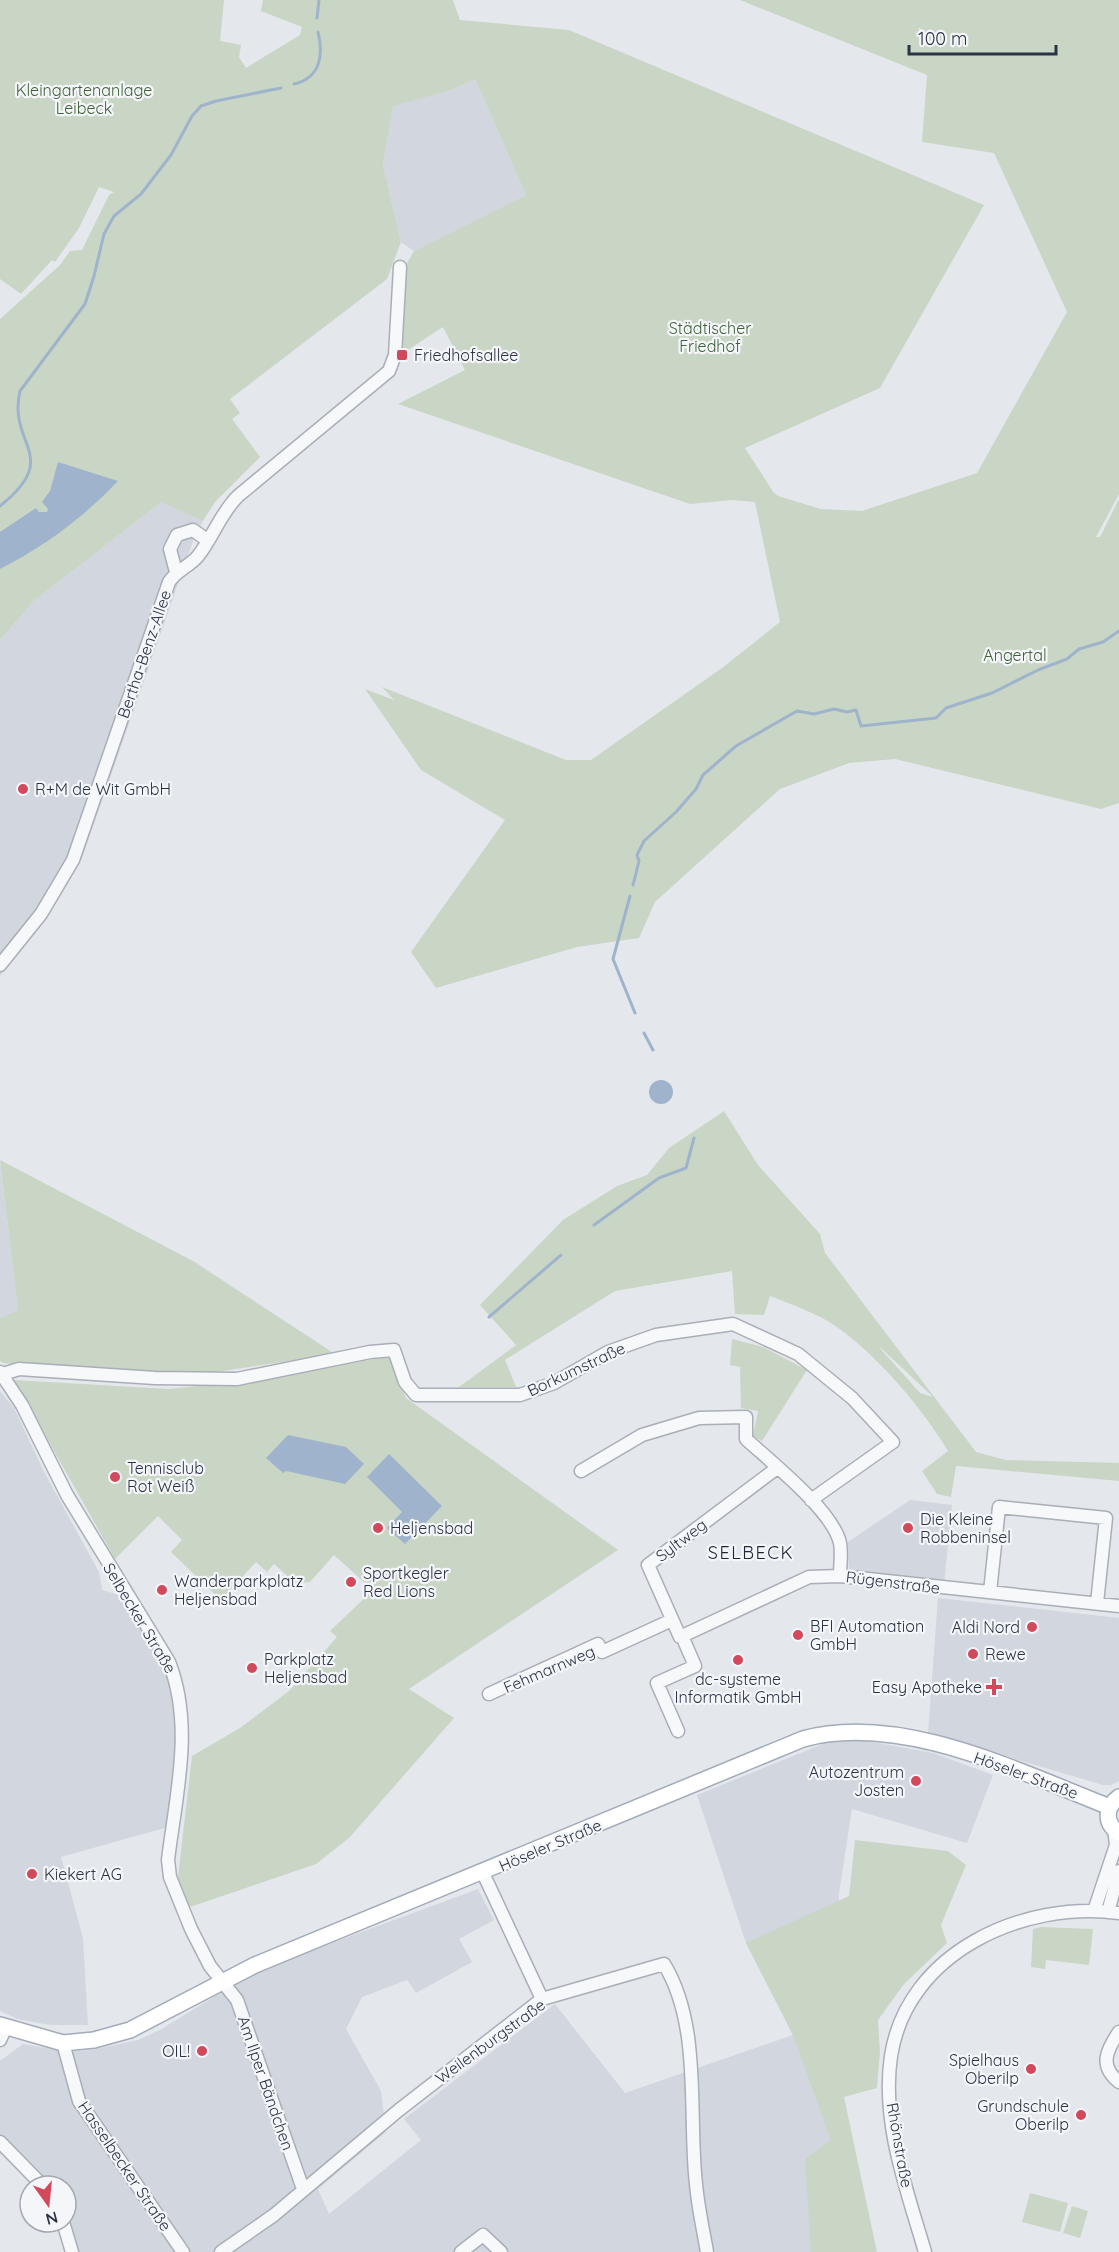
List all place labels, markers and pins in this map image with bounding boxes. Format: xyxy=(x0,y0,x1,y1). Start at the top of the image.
place label: Friedhofsallee xyxy=(414,345,518,365)
marker: Friedhofsallee xyxy=(395,348,409,362)
place label: R+M de Wit GmbH xyxy=(35,779,171,799)
marker: R+M de Wit GmbH xyxy=(16,782,30,796)
place label: Tennisclub Rot Weiß xyxy=(127,1458,204,1496)
marker: Tennisclub Rot Weiß xyxy=(108,1470,122,1484)
place label: Die Kleine Robbeninsel xyxy=(920,1509,1011,1547)
place label: Heljensbad xyxy=(390,1518,473,1538)
marker: Heljensbad xyxy=(371,1521,385,1535)
marker: Die Kleine Robbeninsel xyxy=(901,1521,915,1535)
place label: Sportkegler Red Lions xyxy=(363,1563,449,1601)
place label: Wanderparkplatz Heljensbad xyxy=(174,1571,303,1609)
marker: Sportkegler Red Lions xyxy=(344,1575,358,1589)
marker: Wanderparkplatz Heljensbad xyxy=(155,1583,169,1597)
place label: BFI Automation GmbH xyxy=(810,1616,924,1654)
place label: Aldi Nord xyxy=(952,1617,1020,1637)
marker: Aldi Nord xyxy=(1025,1620,1039,1634)
marker: BFI Automation GmbH xyxy=(791,1628,805,1642)
place label: Rewe xyxy=(985,1644,1026,1664)
marker: Rewe xyxy=(966,1647,980,1661)
place label: Parkplatz Heljensbad xyxy=(264,1649,347,1687)
marker: dc-systeme Informatik GmbH xyxy=(731,1653,745,1667)
marker: Parkplatz Heljensbad xyxy=(245,1661,259,1675)
place label: dc-systeme Informatik GmbH xyxy=(674,1669,802,1707)
place label: Easy Apotheke xyxy=(872,1677,982,1697)
marker: Easy Apotheke xyxy=(987,1680,1001,1694)
place label: Autozentrum Josten xyxy=(809,1762,904,1800)
marker: Autozentrum Josten xyxy=(909,1774,923,1788)
place label: Kiekert AG xyxy=(44,1864,122,1884)
marker: Kiekert AG xyxy=(25,1867,39,1881)
place label: OIL! xyxy=(162,2041,190,2061)
marker: OIL! xyxy=(195,2044,209,2058)
place label: Spielhaus Oberilp xyxy=(949,2050,1019,2088)
marker: Spielhaus Oberilp xyxy=(1024,2062,1038,2076)
place label: Grundschule Oberilp xyxy=(977,2096,1069,2134)
marker: Grundschule Oberilp xyxy=(1074,2108,1088,2122)

